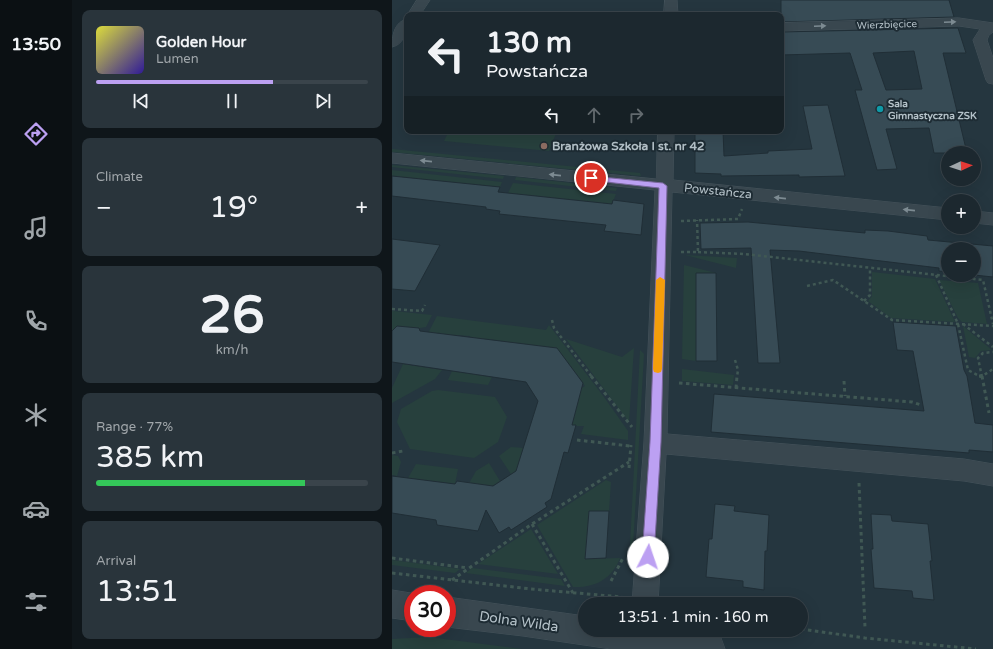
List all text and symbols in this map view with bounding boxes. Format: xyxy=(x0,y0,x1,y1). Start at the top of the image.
street label: Wierzbięcice xyxy=(857,18,918,32)
one-way arrow xyxy=(944,19,957,25)
one-way arrow xyxy=(814,23,827,29)
text: 130 m xyxy=(486,26,572,60)
icon: left xyxy=(420,28,472,80)
text: 13:50 xyxy=(11,33,61,55)
text: Golden Hour xyxy=(156,33,246,51)
text: Lumen xyxy=(156,51,199,67)
text: Powstańcza xyxy=(486,60,588,82)
icon: previous xyxy=(130,90,152,112)
icon: pause xyxy=(221,90,243,112)
icon: next xyxy=(312,90,334,112)
place label: Sala Gimnastyczna ZSK xyxy=(888,98,977,122)
icon: left xyxy=(541,104,563,126)
icon: ahead xyxy=(583,104,605,126)
icon: right xyxy=(625,104,647,126)
marker: Sala Gimnastyczna ZSK xyxy=(875,104,885,114)
icon: directions xyxy=(22,120,50,148)
place label: Branżowa Szkoła I st. nr 42 xyxy=(552,139,705,153)
marker: Branżowa Szkoła I st. nr 42 xyxy=(539,141,549,151)
north arrow xyxy=(941,146,981,186)
map controls xyxy=(941,146,981,282)
one-way arrow xyxy=(420,158,432,165)
pin xyxy=(574,161,608,195)
icon: arrive xyxy=(580,167,602,189)
text: Climate xyxy=(96,169,143,185)
one-way arrow xyxy=(549,171,561,178)
street label: Powstańcza xyxy=(683,180,753,202)
text: 19° xyxy=(209,189,258,226)
one-way arrow xyxy=(774,194,786,201)
button: + xyxy=(941,194,981,234)
text: − xyxy=(96,195,112,221)
text: + xyxy=(356,195,368,221)
one-way arrow xyxy=(903,207,915,214)
icon: music xyxy=(22,214,50,242)
button: − xyxy=(941,242,981,282)
text: 26 xyxy=(199,284,265,347)
icon: phone xyxy=(22,307,50,335)
text: km/h xyxy=(216,342,248,358)
icon: climate xyxy=(22,401,50,429)
text: Range · 77% xyxy=(96,419,173,435)
text: 385 km xyxy=(96,439,204,476)
icon: car xyxy=(22,495,50,523)
position arrow xyxy=(627,536,669,578)
text: Arrival xyxy=(96,553,136,569)
text: 13:51 xyxy=(96,573,179,610)
speed limit sign: 30 xyxy=(404,585,456,637)
icon: filters xyxy=(22,588,50,616)
street label: Dolna Wilda xyxy=(478,608,560,635)
text: 13:51 · 1 min · 160 m xyxy=(618,608,768,626)

